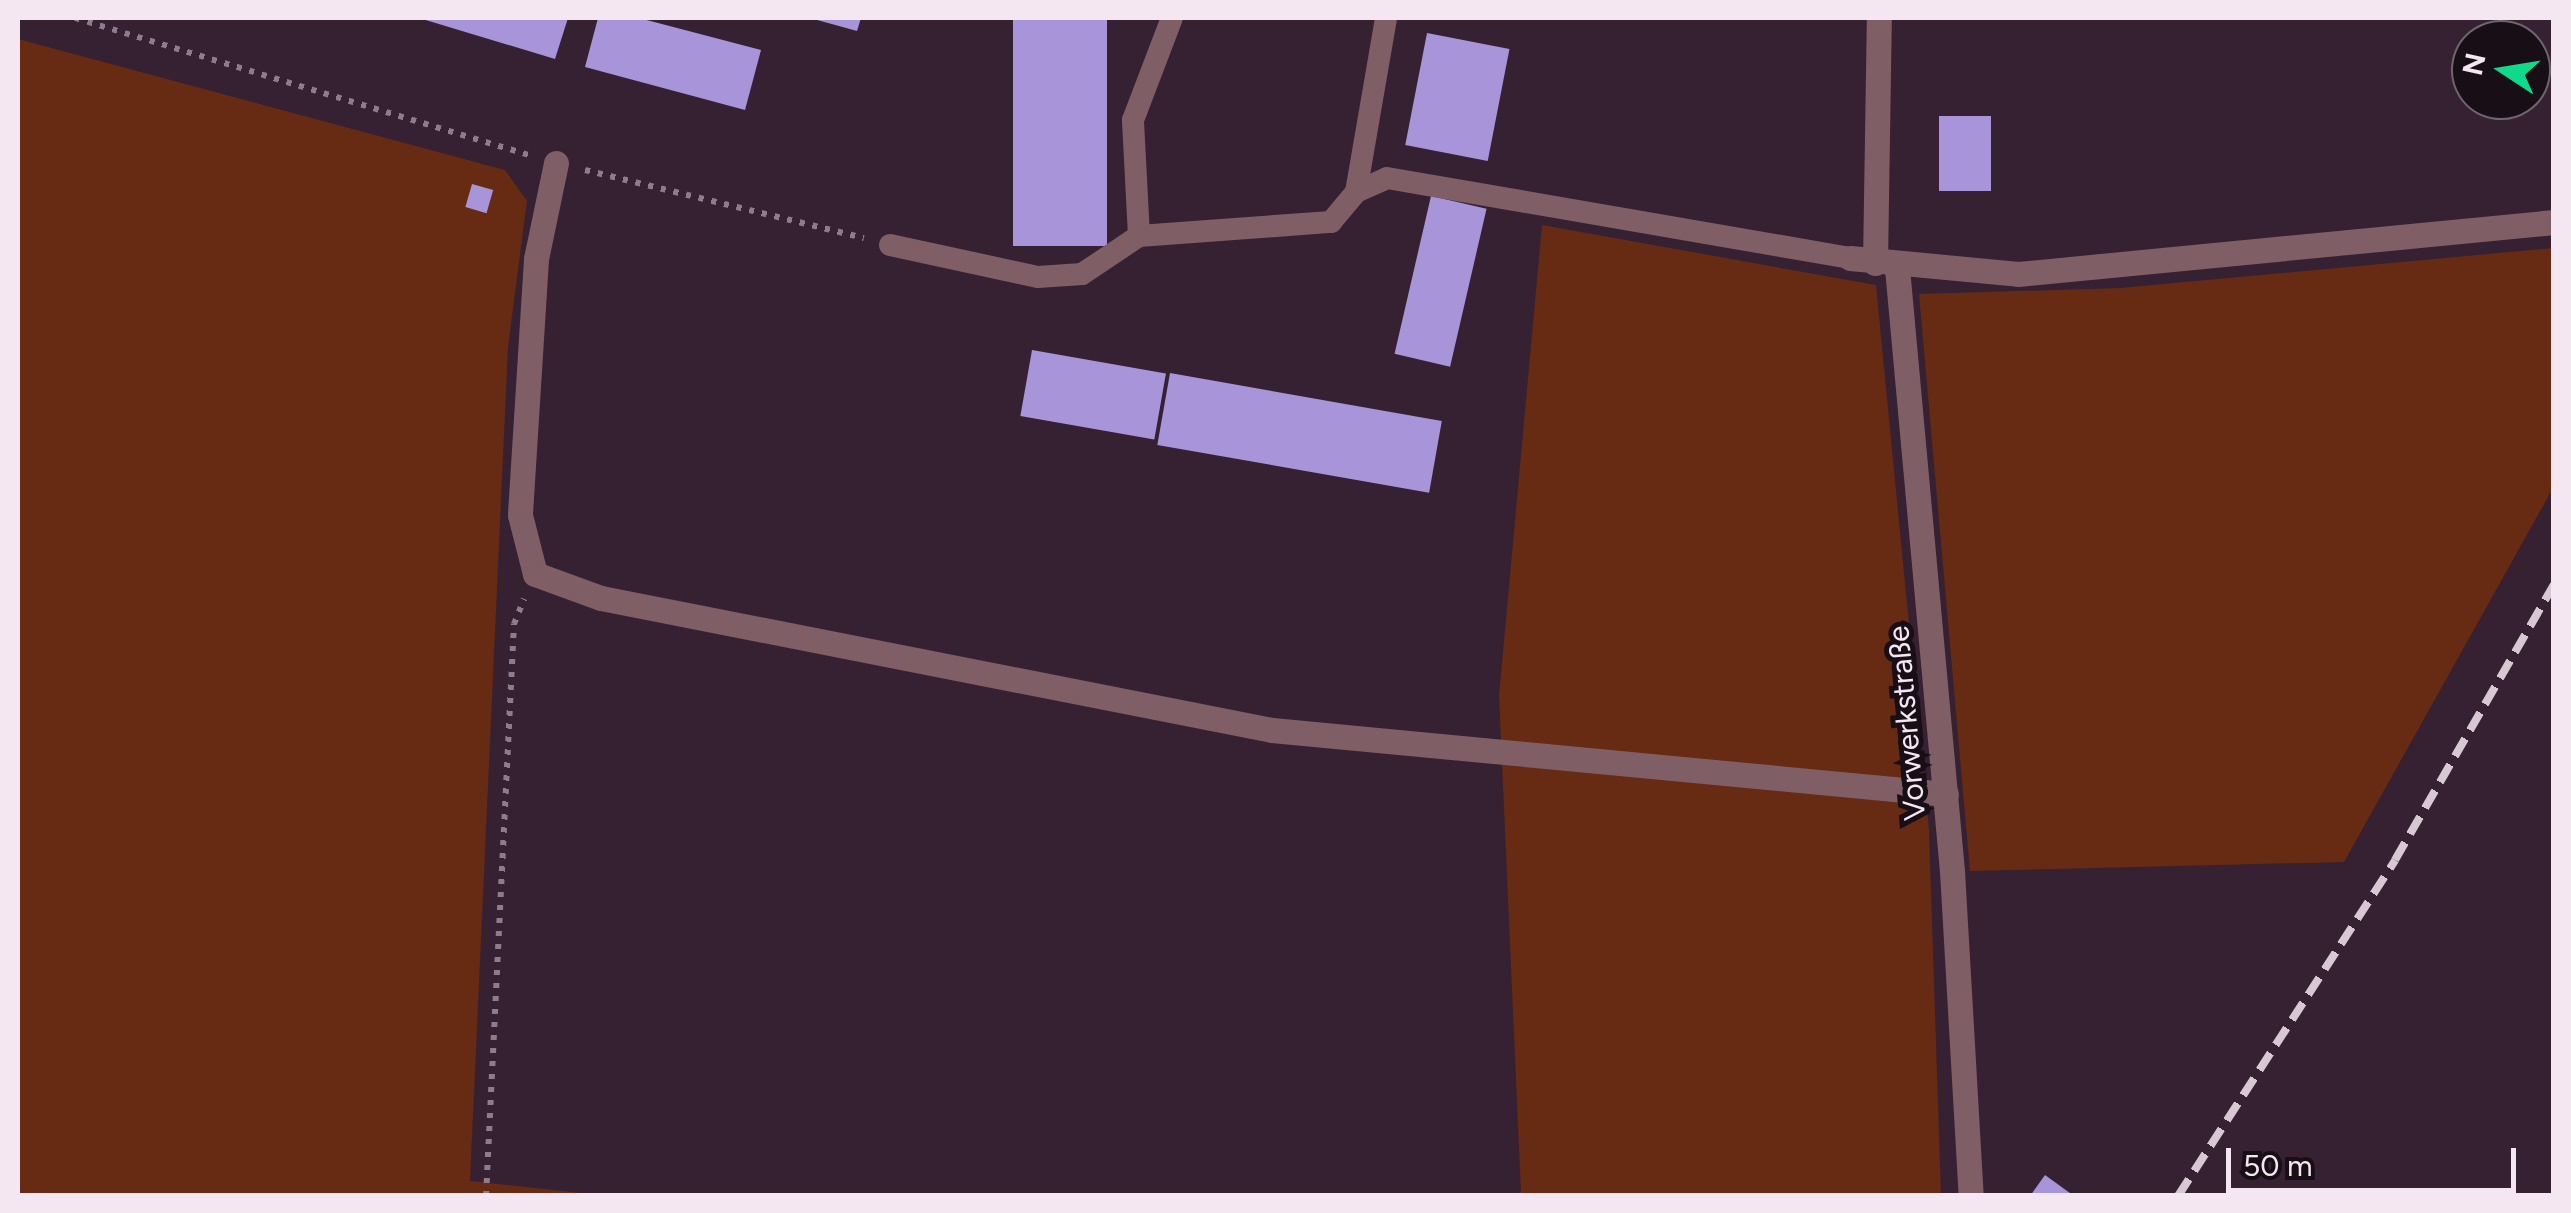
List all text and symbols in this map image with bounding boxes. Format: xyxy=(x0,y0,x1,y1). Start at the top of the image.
north arrow xyxy=(2451,20,2551,120)
text: N xyxy=(2455,50,2492,78)
street label: Vorwerkstraße xyxy=(1881,624,1933,822)
scale bar xyxy=(2231,1128,2521,1190)
text: 50 m xyxy=(2243,1147,2312,1184)

